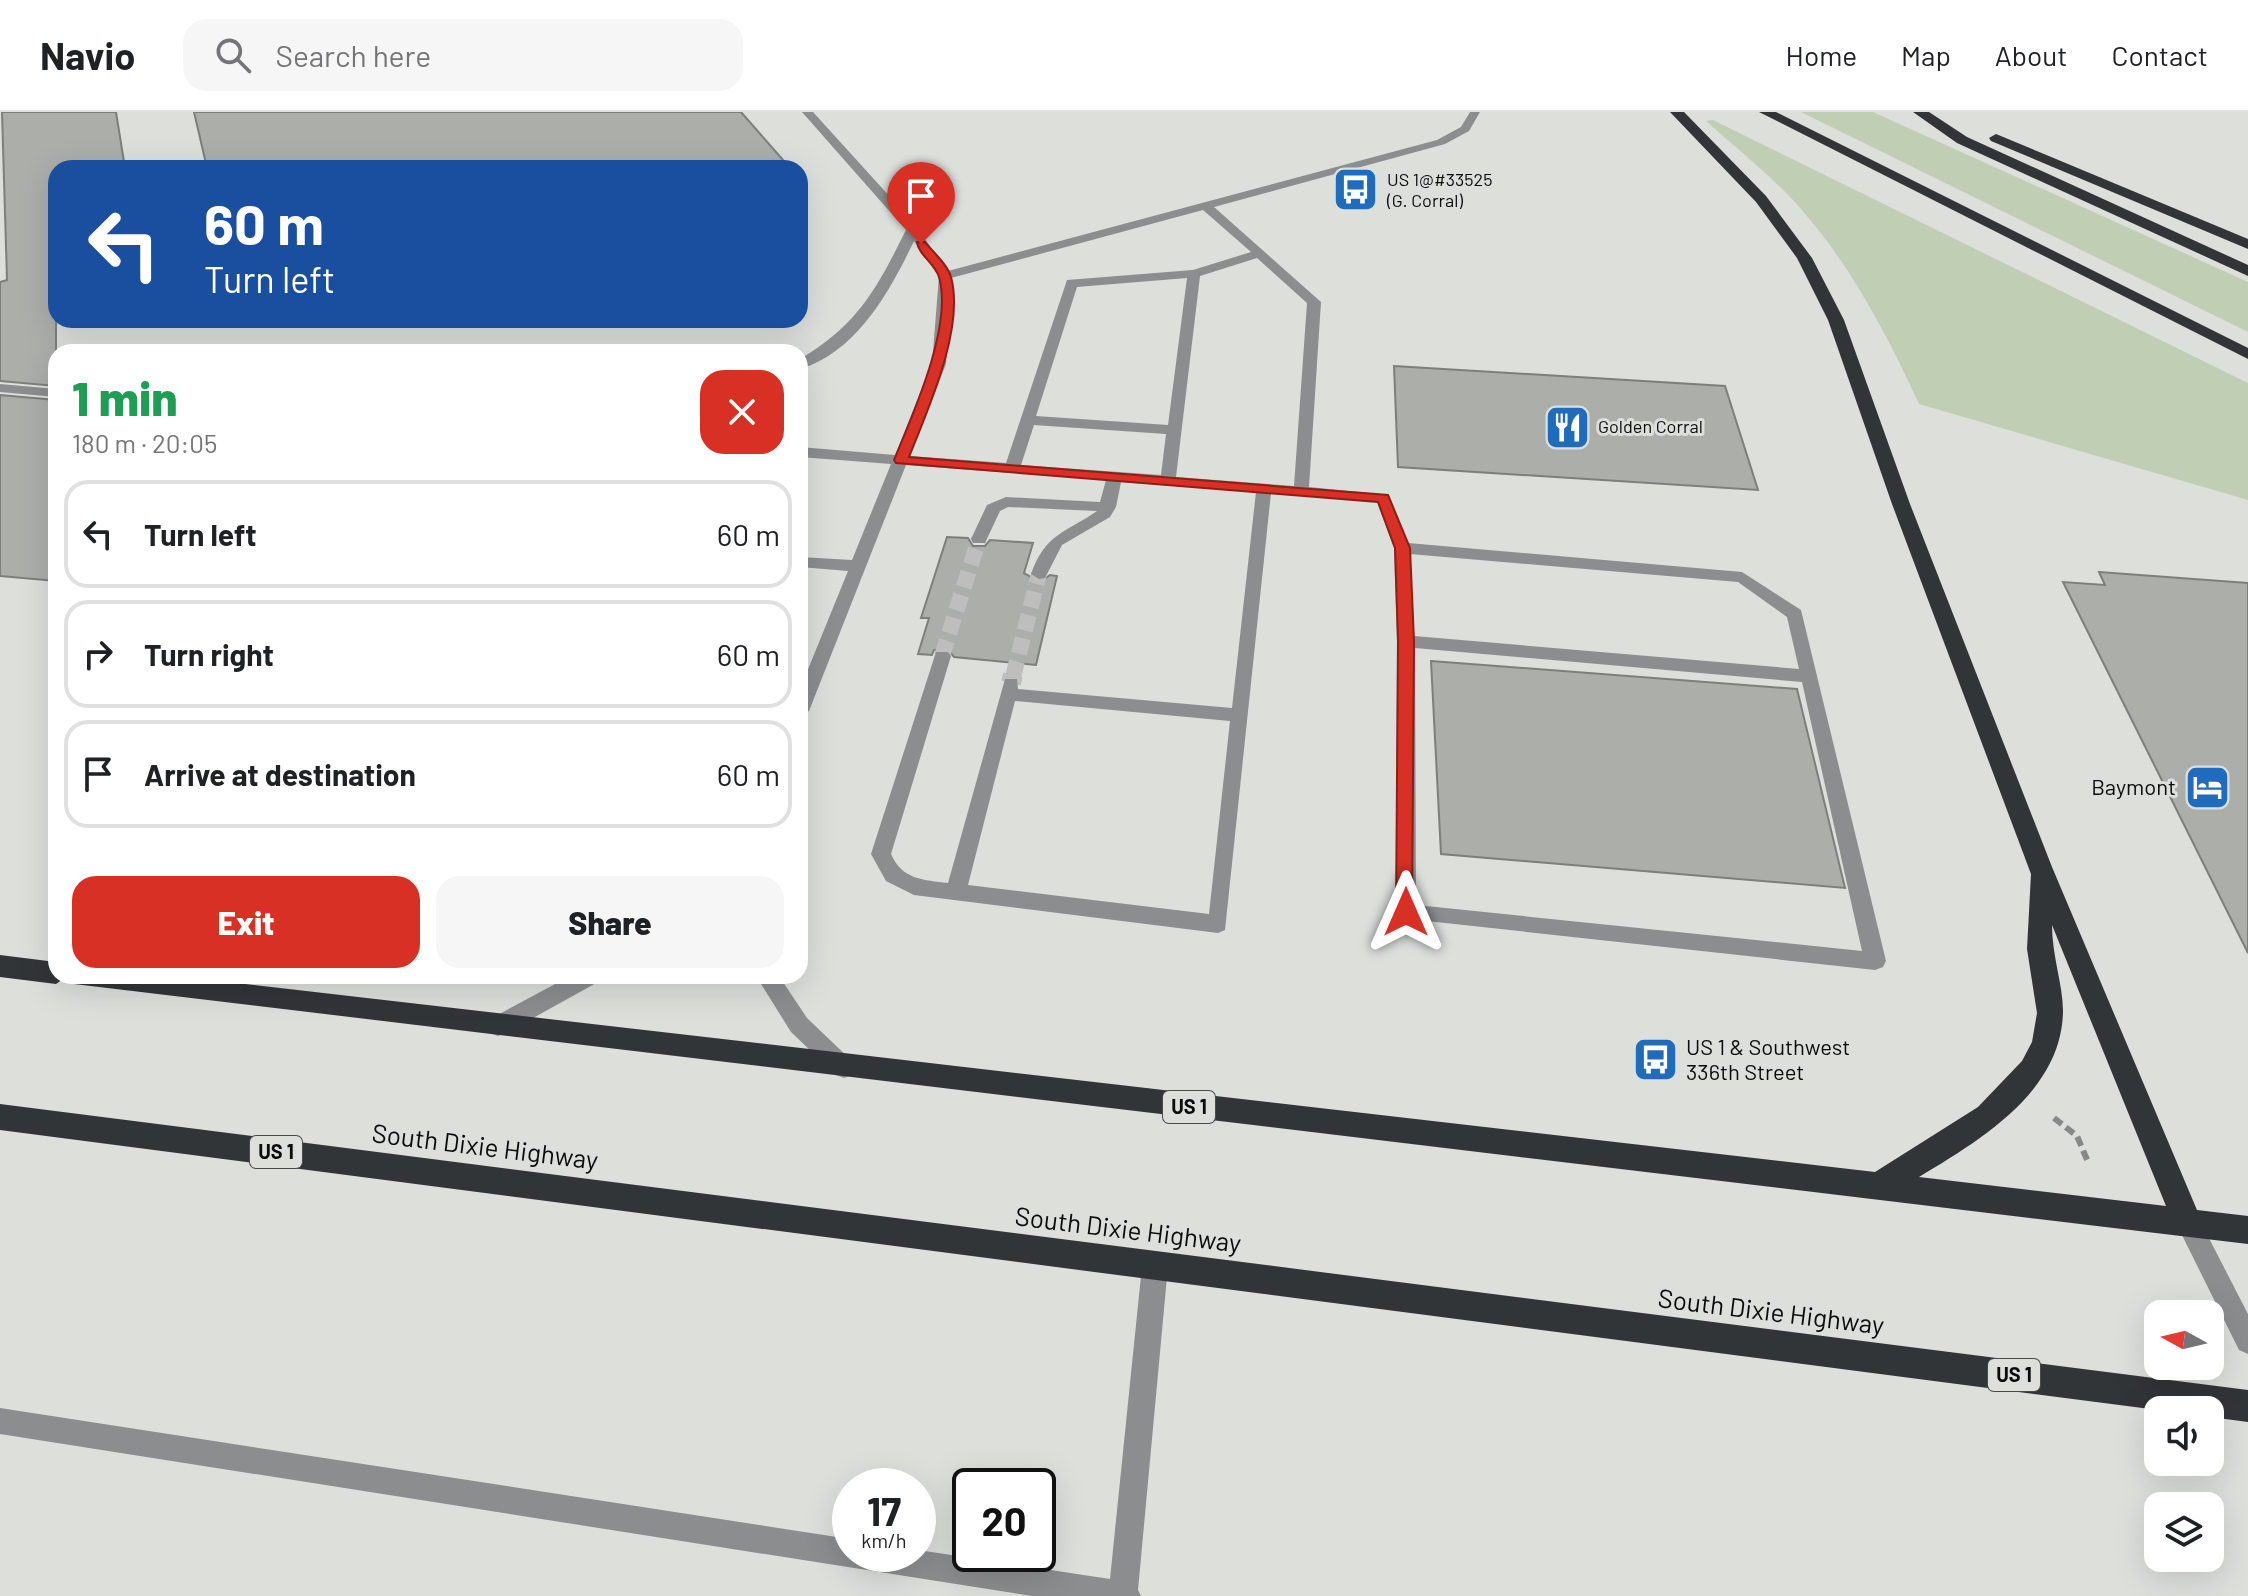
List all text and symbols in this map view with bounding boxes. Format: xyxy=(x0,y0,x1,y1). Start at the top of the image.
search box xyxy=(183,19,743,91)
text: Navio xyxy=(40,32,135,78)
icon: search xyxy=(211,33,255,77)
text: Search here xyxy=(275,37,431,73)
text: Home xyxy=(1786,38,1857,72)
text: Map xyxy=(1901,38,1951,72)
text: About xyxy=(1995,38,2067,72)
text: Contact xyxy=(2111,38,2208,72)
pin xyxy=(887,162,955,244)
bus stop icon: US 1@#33525 (G. Corral) xyxy=(1332,166,1380,214)
place label: US 1@#33525 (G. Corral) xyxy=(1386,168,1493,211)
icon: arrive xyxy=(899,174,943,218)
text: 60 m xyxy=(204,189,324,256)
icon: left xyxy=(72,192,176,296)
text: Turn left xyxy=(204,257,335,300)
text: 1 min xyxy=(72,368,178,426)
button: close xyxy=(700,370,784,454)
restaurant icon: Golden Corral xyxy=(1543,403,1591,451)
place label: Golden Corral xyxy=(1598,415,1703,437)
text: 180 m · 20:05 xyxy=(72,427,217,458)
icon: left xyxy=(76,512,120,556)
text: Turn left xyxy=(144,516,257,552)
text: 60 m xyxy=(717,516,780,552)
icon: right xyxy=(76,632,120,676)
text: Turn right xyxy=(144,636,274,672)
text: 60 m xyxy=(717,636,780,672)
icon: arrive xyxy=(76,752,120,796)
text: Arrive at destination xyxy=(144,756,416,792)
text: 60 m xyxy=(717,756,780,792)
hotel icon: Baymont xyxy=(2183,763,2231,811)
place label: Baymont xyxy=(2091,773,2176,799)
position arrow xyxy=(1364,870,1448,954)
button: Exit xyxy=(72,876,420,968)
button: Share xyxy=(436,876,784,968)
place label: US 1 & Southwest 336th Street xyxy=(1686,1033,1850,1084)
bus stop icon: US 1 & Southwest 336th Street xyxy=(1631,1036,1679,1084)
road number: US 1 xyxy=(1163,1091,1215,1123)
street label: South Dixie Highway xyxy=(370,1116,600,1175)
road number: US 1 xyxy=(250,1136,302,1168)
street label: South Dixie Highway xyxy=(1013,1199,1243,1258)
street label: South Dixie Highway xyxy=(1656,1281,1886,1340)
north arrow xyxy=(2144,1300,2224,1380)
map controls xyxy=(2144,1300,2224,1572)
road number: US 1 xyxy=(1988,1359,2040,1391)
button: sound xyxy=(2144,1396,2224,1476)
speed limit sign: 20 xyxy=(952,1468,1056,1572)
text: 17 xyxy=(867,1486,901,1534)
button: layers xyxy=(2144,1492,2224,1572)
text: km/h xyxy=(861,1528,907,1552)

